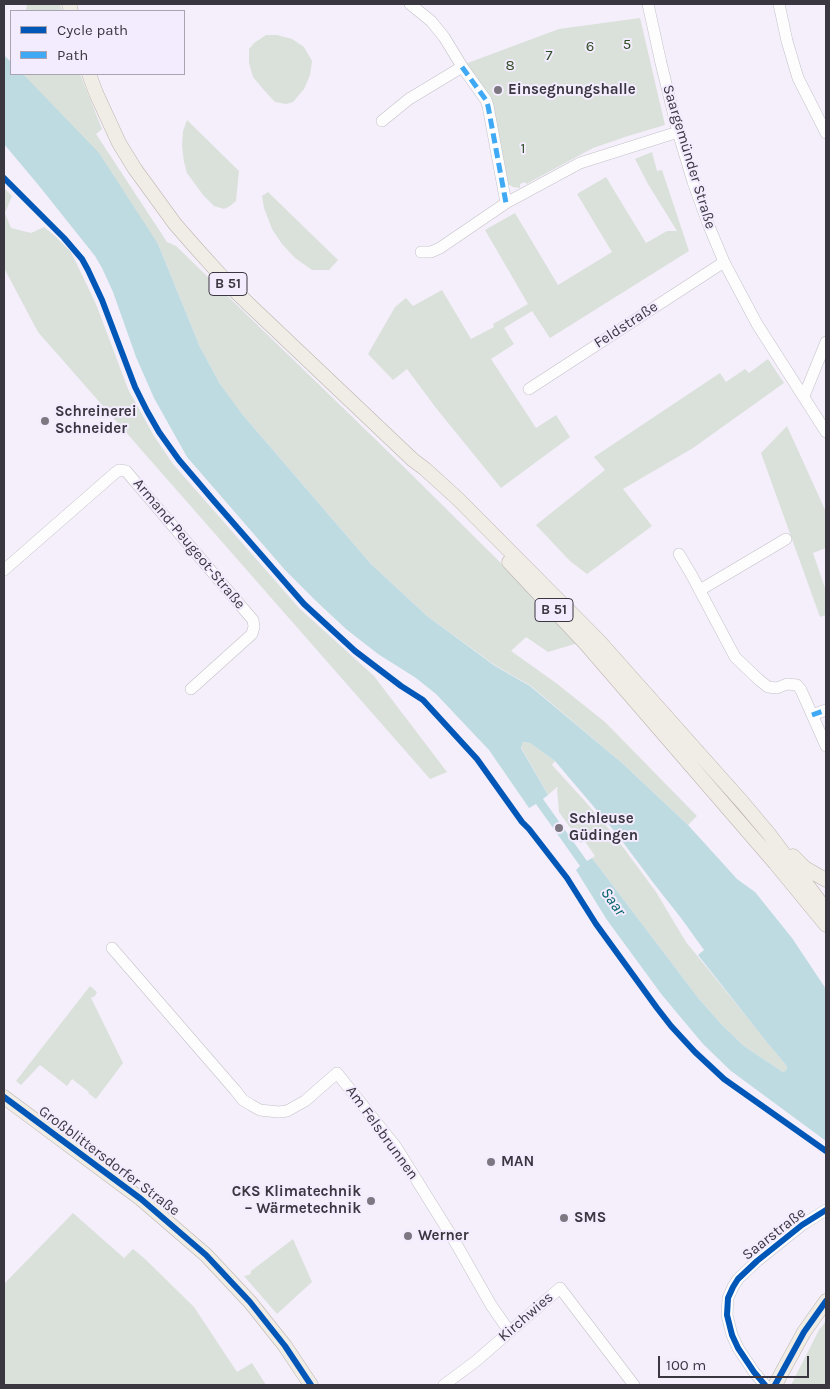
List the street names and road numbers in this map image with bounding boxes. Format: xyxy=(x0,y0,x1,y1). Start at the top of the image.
street label: Saargemünder Straße xyxy=(658,83,720,231)
road number: B 51 xyxy=(209,272,247,296)
street label: Feldstraße xyxy=(591,298,661,352)
street label: Armand-Peugeot-Straße xyxy=(129,475,249,613)
road number: B 51 xyxy=(535,598,573,622)
street label: Am Felsbrunnen xyxy=(342,1083,422,1183)
street label: Großblittersdorfer Straße xyxy=(35,1102,183,1220)
street label: Saarstraße xyxy=(739,1204,809,1264)
street label: Kirchwies xyxy=(495,1288,557,1346)

